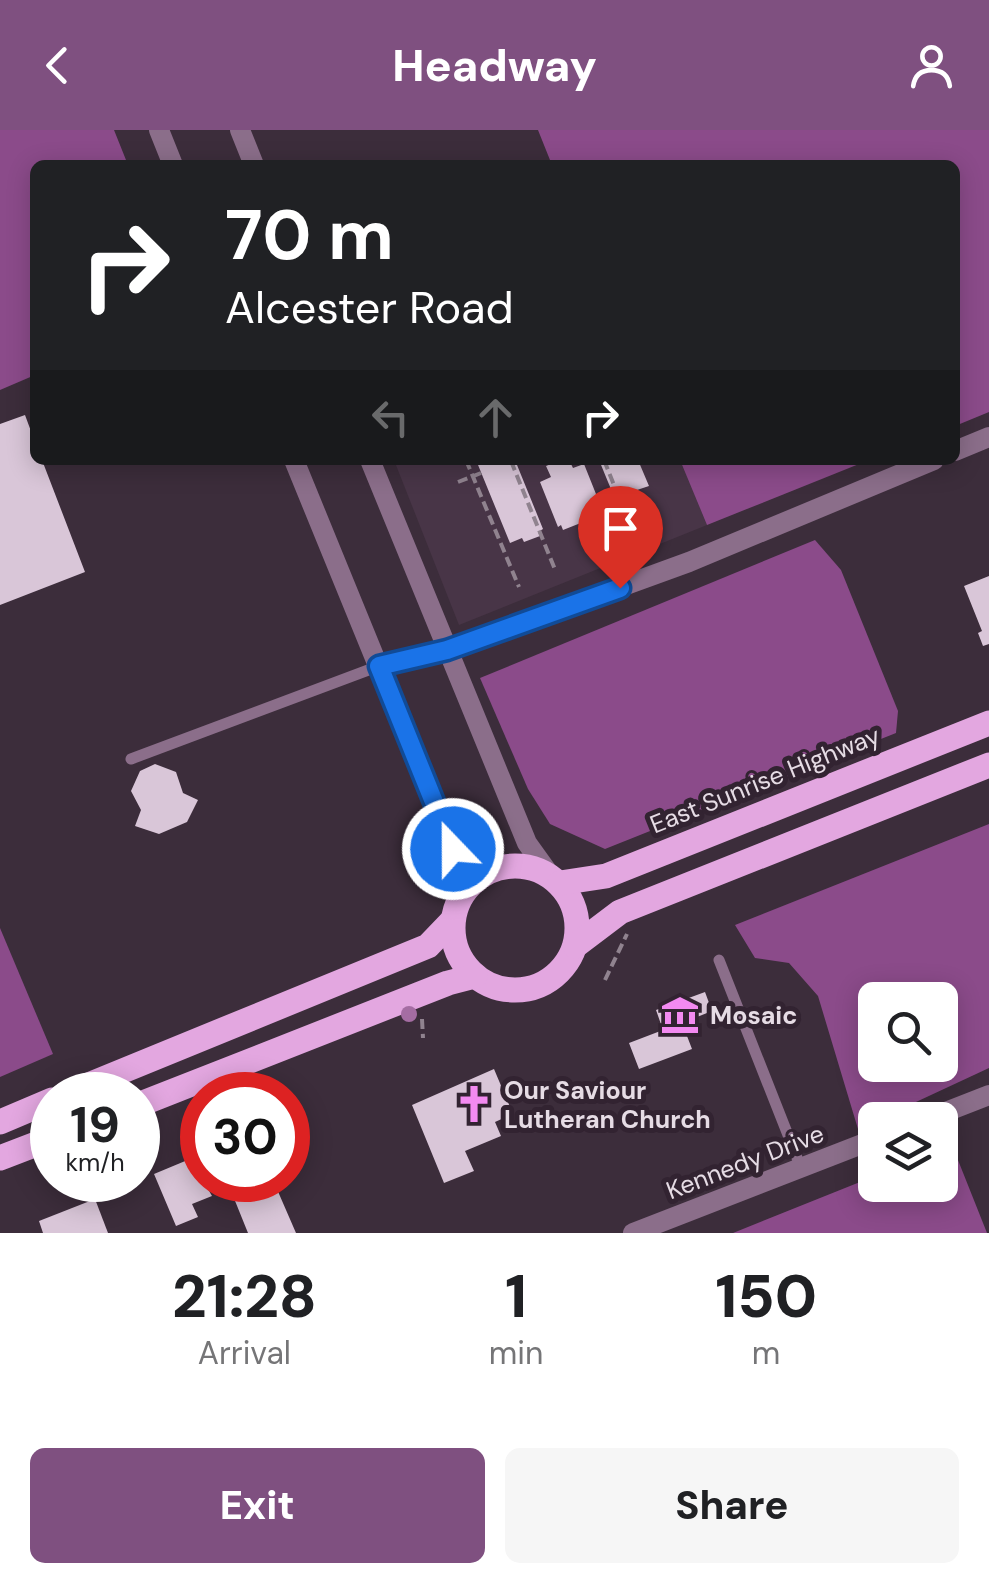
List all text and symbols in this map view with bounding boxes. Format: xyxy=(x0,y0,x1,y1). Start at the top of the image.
text: Headway xyxy=(392,36,597,95)
icon: back xyxy=(30,38,85,93)
icon: person xyxy=(904,38,959,93)
text: 70 m xyxy=(225,190,394,281)
icon: right xyxy=(60,200,190,330)
text: Alcester Road xyxy=(225,278,514,337)
icon: left xyxy=(363,390,418,445)
icon: ahead xyxy=(468,390,523,445)
icon: right xyxy=(573,390,628,445)
pin xyxy=(578,486,663,589)
icon: arrive xyxy=(593,501,648,556)
street label: East Sunrise Highway xyxy=(645,719,885,841)
position arrow xyxy=(401,797,505,901)
map controls xyxy=(858,982,958,1202)
button: search xyxy=(858,982,958,1082)
museum icon: Mosaic xyxy=(659,994,701,1036)
place label: Mosaic xyxy=(710,999,797,1032)
speed limit sign: 30 xyxy=(180,1072,310,1202)
place label: Our Saviour Lutheran Church xyxy=(504,1074,711,1136)
church icon: Our Saviour Lutheran Church xyxy=(453,1083,495,1125)
text: 19 xyxy=(70,1092,120,1158)
button: layers xyxy=(858,1102,958,1202)
street label: Kennedy Drive xyxy=(661,1117,829,1207)
text: km/h xyxy=(65,1146,125,1179)
text: 21:28 xyxy=(172,1257,317,1336)
text: 1 xyxy=(505,1257,527,1336)
text: 150 xyxy=(715,1257,817,1336)
text: Arrival xyxy=(198,1332,291,1374)
text: min xyxy=(489,1332,543,1374)
text: m xyxy=(752,1332,780,1374)
button: Exit xyxy=(30,1448,485,1563)
button: Share xyxy=(505,1448,959,1563)

